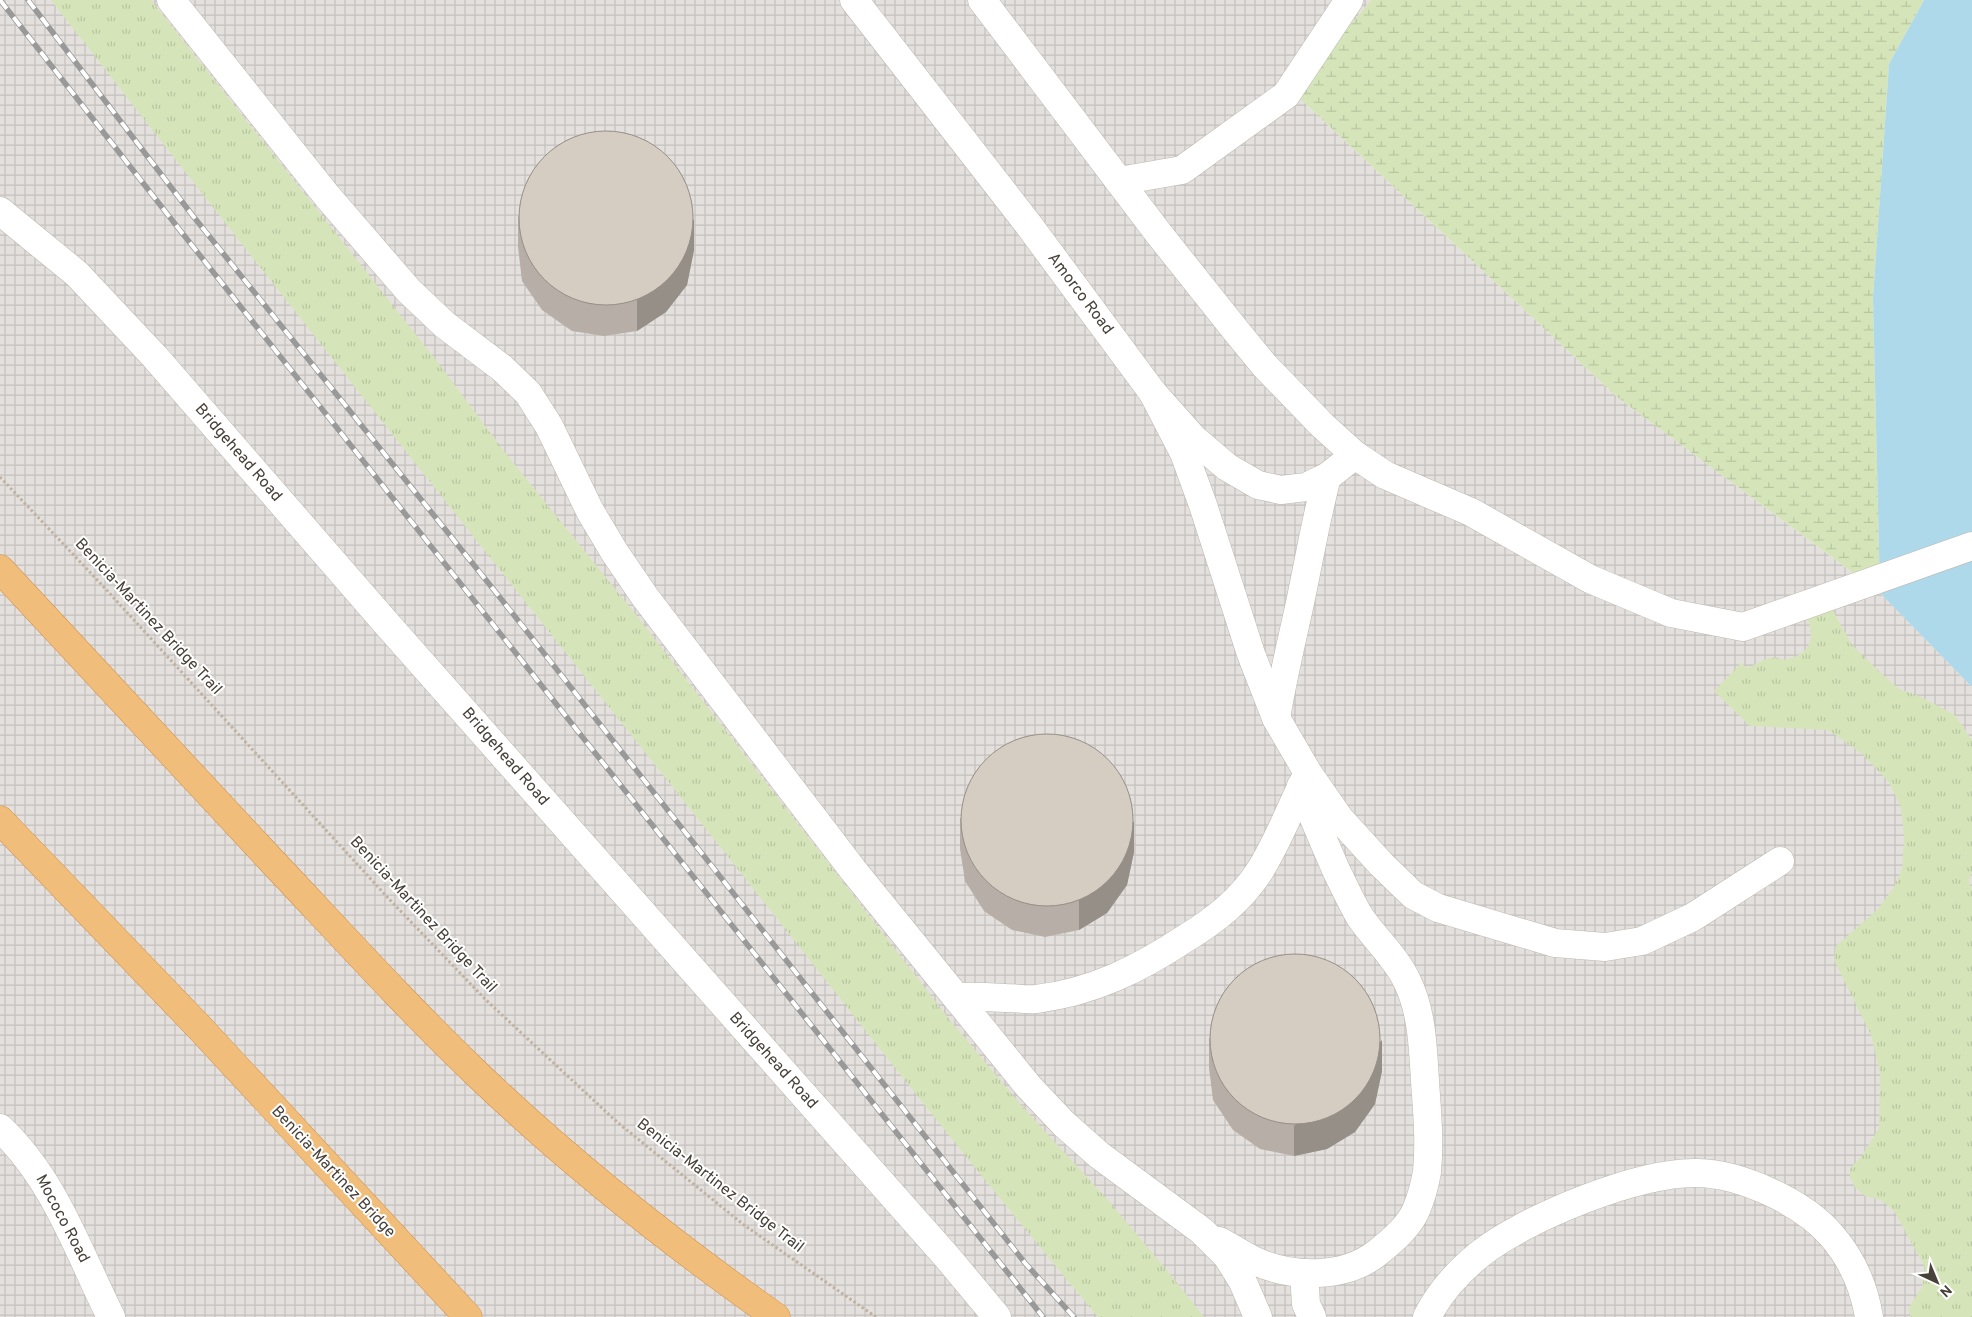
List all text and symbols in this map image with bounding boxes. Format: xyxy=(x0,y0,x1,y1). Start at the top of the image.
street label: Amorco Road xyxy=(1043,249,1117,339)
street label: Bridgehead Road xyxy=(190,400,286,506)
street label: Benicia-Martinez Bridge Trail xyxy=(70,535,226,699)
street label: Bridgehead Road xyxy=(457,704,553,810)
street label: Benicia-Martinez Bridge Trail xyxy=(345,833,501,997)
street label: Bridgehead Road xyxy=(724,1008,822,1114)
street label: Benicia-Martinez Bridge xyxy=(267,1102,399,1242)
street label: Benicia-Martinez Bridge Trail xyxy=(632,1114,808,1258)
street label: Mococo Road xyxy=(30,1171,94,1267)
north arrow xyxy=(1912,1257,1962,1307)
text: N xyxy=(1935,1281,1955,1300)

